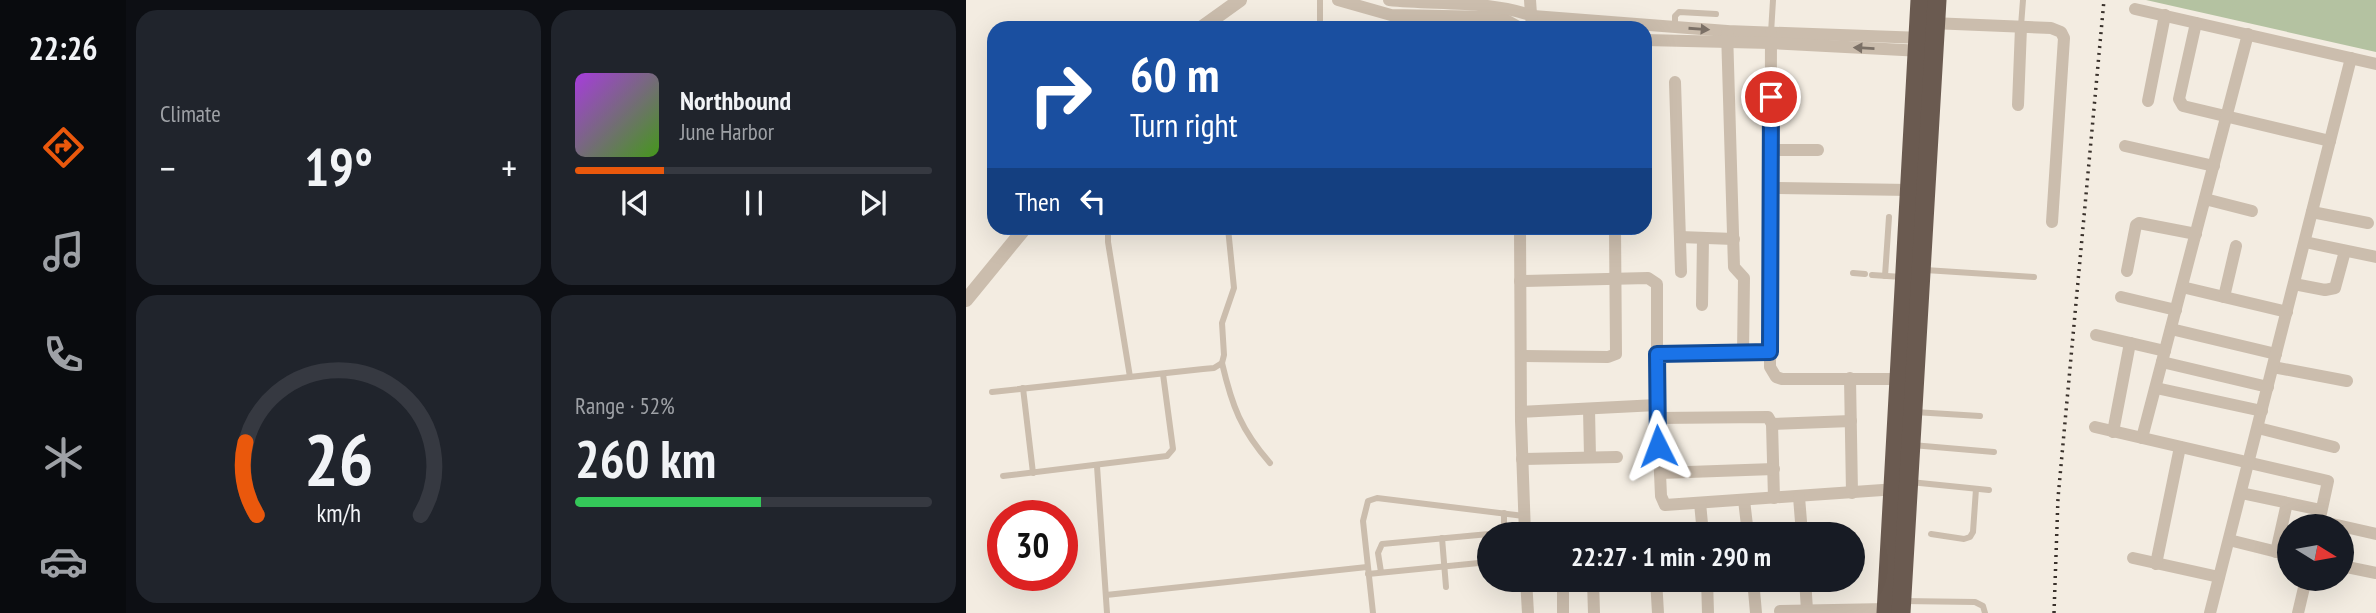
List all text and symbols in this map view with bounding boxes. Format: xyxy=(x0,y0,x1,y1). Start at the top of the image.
one-way arrow xyxy=(1688,24,1710,35)
text: 22:26 xyxy=(28,27,98,69)
text: 60 m xyxy=(1130,42,1219,106)
one-way arrow xyxy=(1853,42,1875,53)
icon: right xyxy=(1015,49,1106,140)
pin xyxy=(1741,67,1801,127)
icon: arrive xyxy=(1752,78,1790,116)
text: Northbound xyxy=(680,84,791,117)
text: Climate xyxy=(160,99,221,128)
text: Turn right xyxy=(1130,104,1238,146)
text: June Harbor xyxy=(680,117,774,146)
icon: directions xyxy=(39,123,88,172)
text: 19° xyxy=(304,133,373,200)
text: − xyxy=(160,143,176,192)
text: + xyxy=(501,143,517,192)
icon: left xyxy=(1074,182,1112,220)
icon: previous xyxy=(616,184,654,222)
icon: pause xyxy=(735,184,773,222)
icon: next xyxy=(854,184,892,222)
text: Then xyxy=(1015,185,1060,218)
icon: music xyxy=(39,227,88,276)
icon: phone xyxy=(39,330,88,379)
text: Range · 52% xyxy=(575,391,675,420)
position arrow xyxy=(1621,409,1695,483)
text: 26 xyxy=(304,411,373,505)
text: 260 km xyxy=(575,425,716,492)
icon: climate xyxy=(39,433,88,482)
text: km/h xyxy=(316,497,361,529)
speed limit sign: 30 xyxy=(987,500,1078,591)
north arrow xyxy=(2277,514,2354,592)
map controls xyxy=(2277,514,2354,591)
icon: car xyxy=(39,537,88,586)
text: 22:27 · 1 min · 290 m xyxy=(1571,540,1771,573)

